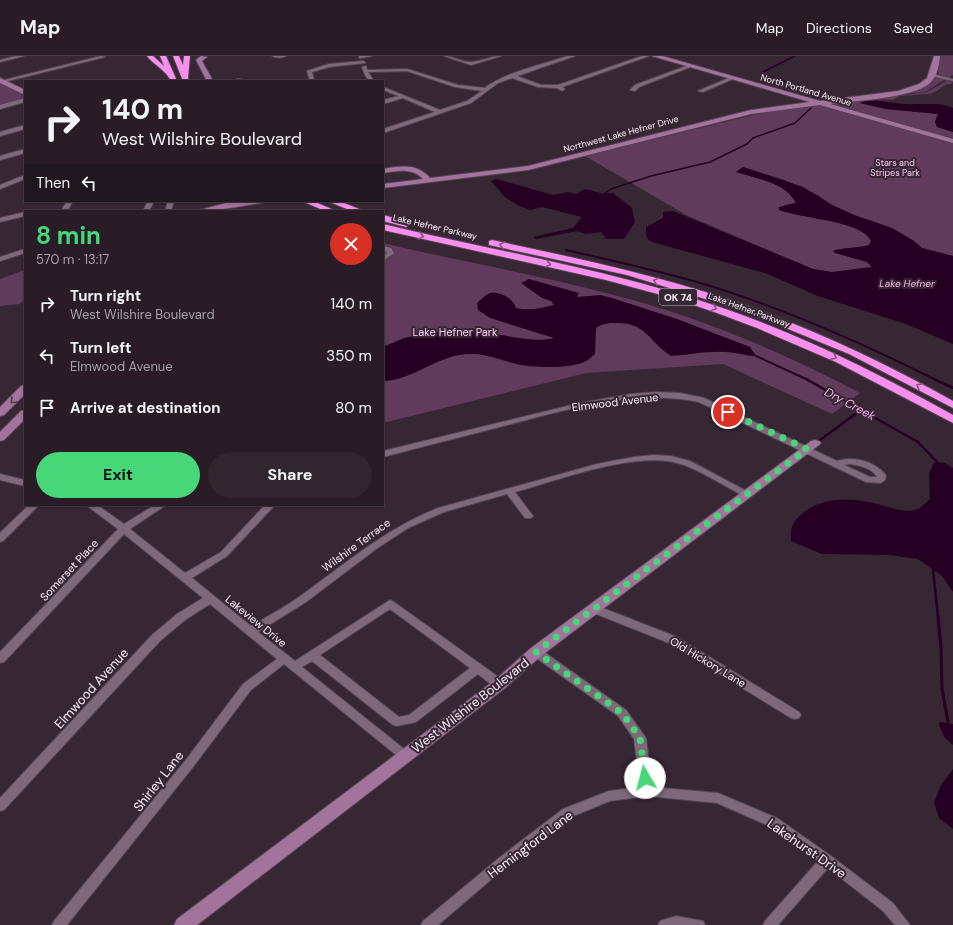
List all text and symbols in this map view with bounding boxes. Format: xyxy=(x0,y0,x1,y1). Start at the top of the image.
text: Map xyxy=(20,15,60,40)
text: Map xyxy=(756,19,784,37)
text: Directions xyxy=(806,19,872,37)
text: Saved xyxy=(894,19,933,37)
street label: North Portland Avenue xyxy=(759,71,853,109)
text: 140 m xyxy=(102,91,183,128)
icon: right xyxy=(36,96,88,148)
street label: Northwest Lake Hefner Drive xyxy=(562,113,680,155)
text: West Wilshire Boulevard xyxy=(102,127,302,151)
park label: Stars and Stripes Park xyxy=(870,157,920,179)
icon: left xyxy=(78,172,100,194)
text: Then xyxy=(36,173,70,193)
street label: Lake Hefner Parkway xyxy=(392,211,478,243)
text: 8 min xyxy=(36,220,101,251)
button: close xyxy=(330,223,372,265)
one-way arrow xyxy=(417,231,424,240)
one-way arrow xyxy=(499,242,505,250)
text: 570 m · 13:17 xyxy=(36,251,109,268)
one-way arrow xyxy=(545,259,551,267)
one-way arrow xyxy=(653,277,659,285)
water label: Lake Hefner xyxy=(879,277,935,290)
text: Turn right xyxy=(70,286,141,306)
road number: OK 74 xyxy=(659,289,697,305)
street label: Lake Hefner Parkway xyxy=(707,290,791,330)
icon: right xyxy=(36,293,58,315)
text: 140 m xyxy=(331,294,372,314)
one-way arrow xyxy=(710,304,717,312)
text: West Wilshire Boulevard xyxy=(70,306,215,323)
park label: Lake Hefner Park xyxy=(413,325,498,339)
text: Turn left xyxy=(70,338,131,358)
icon: left xyxy=(36,345,58,367)
text: 350 m xyxy=(326,346,372,366)
one-way arrow xyxy=(830,352,838,360)
text: Elmwood Avenue xyxy=(70,358,173,375)
one-way arrow xyxy=(916,383,923,391)
water label: Dry Creek xyxy=(822,384,879,425)
street label: Elmwood Avenue xyxy=(571,390,659,414)
pin xyxy=(711,395,745,429)
one-way arrow xyxy=(10,396,18,404)
icon: arrive xyxy=(36,397,58,419)
text: Arrive at destination xyxy=(70,398,221,418)
text: 80 m xyxy=(335,398,372,418)
icon: arrive xyxy=(717,401,739,423)
button: Exit xyxy=(36,452,200,498)
button: Share xyxy=(208,452,372,498)
street label: Wilshire Terrace xyxy=(319,515,393,575)
street label: Somerset Place xyxy=(37,536,101,604)
street label: Lakeview Drive xyxy=(223,592,289,650)
street label: Old Hickory Lane xyxy=(667,634,749,690)
street label: Elmwood Avenue xyxy=(51,644,132,732)
street label: West Wilshire Boulevard xyxy=(408,654,532,757)
street label: Shirley Lane xyxy=(129,748,187,815)
position arrow xyxy=(624,757,666,799)
street label: Hemingford Lane xyxy=(484,807,576,882)
street label: Lakehurst Drive xyxy=(764,815,850,882)

